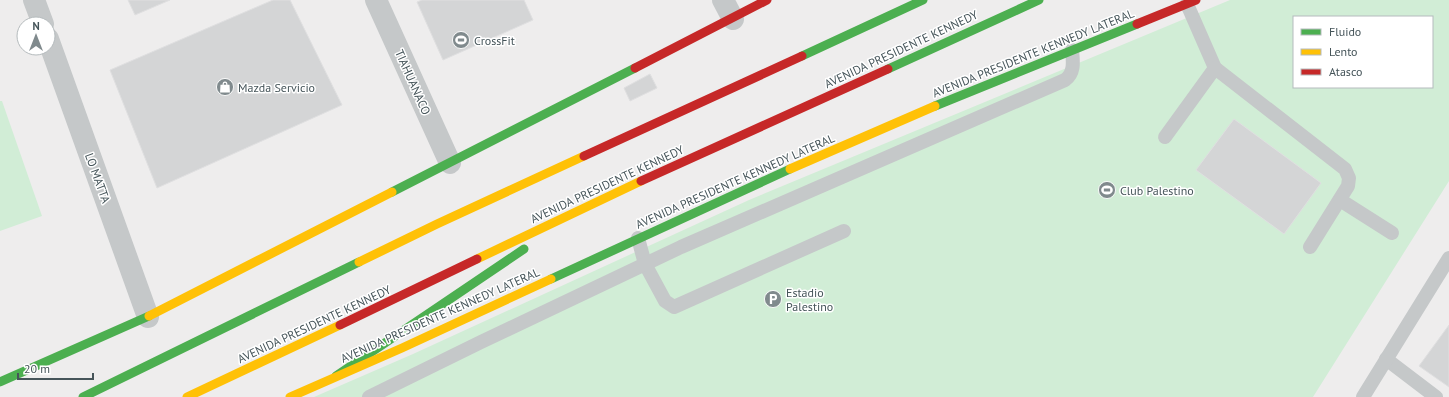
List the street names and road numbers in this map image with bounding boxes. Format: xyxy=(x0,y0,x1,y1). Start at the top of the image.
street label: AVENIDA PRESIDENTE KENNEDY LATERAL xyxy=(930,6,1136,100)
street label: AVENIDA PRESIDENTE KENNEDY xyxy=(822,7,980,91)
street label: TIAHUANACO xyxy=(392,47,434,117)
street label: AVENIDA PRESIDENTE KENNEDY LATERAL xyxy=(633,130,837,232)
street label: AVENIDA PRESIDENTE KENNEDY xyxy=(528,142,686,226)
street label: LO MATTA xyxy=(82,151,114,205)
street label: AVENIDA PRESIDENTE KENNEDY LATERAL xyxy=(338,264,542,366)
street label: AVENIDA PRESIDENTE KENNEDY xyxy=(235,282,393,366)

